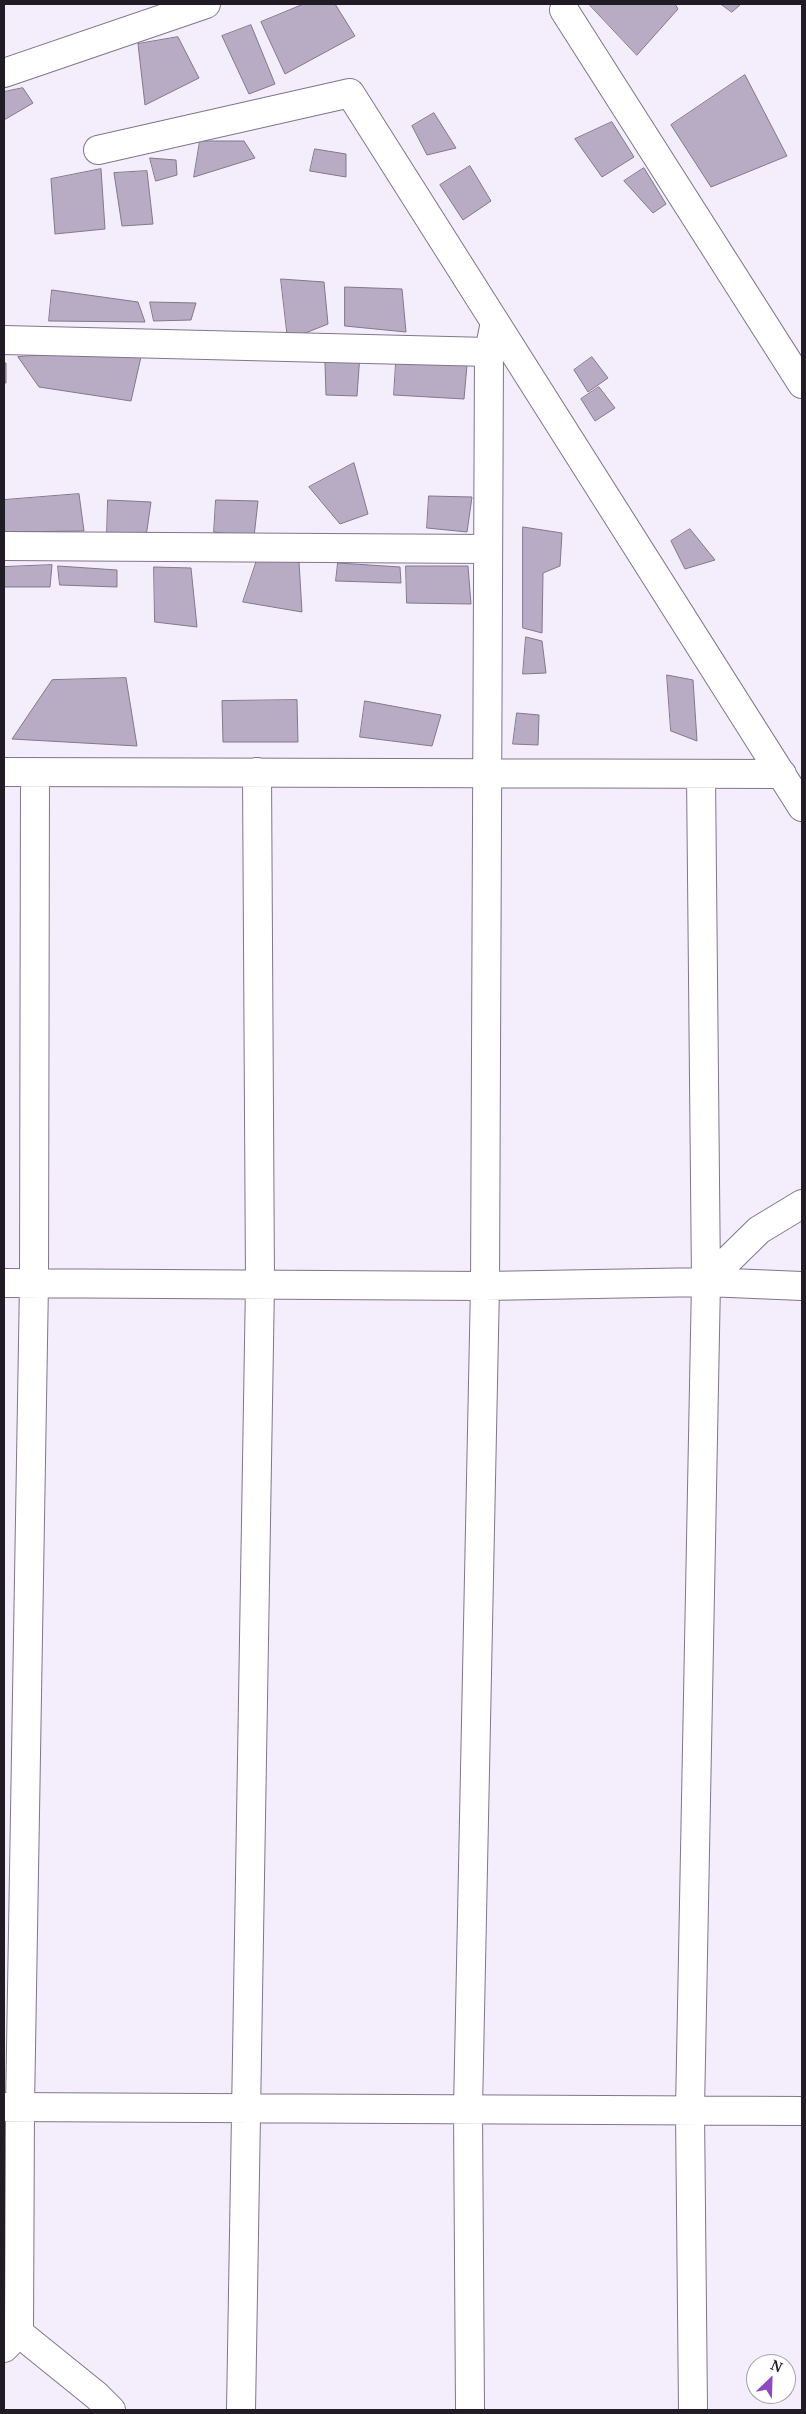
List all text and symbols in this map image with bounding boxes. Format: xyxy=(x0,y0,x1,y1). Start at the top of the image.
north arrow xyxy=(746,2354,796,2404)
text: N xyxy=(768,2355,786,2377)

